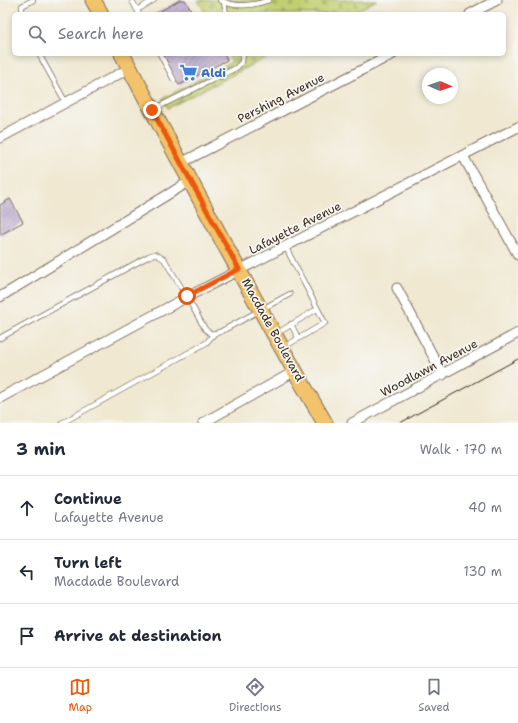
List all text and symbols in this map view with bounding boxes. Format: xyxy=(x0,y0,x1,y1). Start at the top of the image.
search box xyxy=(12,12,506,56)
icon: search xyxy=(26,23,48,45)
text: Search here xyxy=(58,24,144,44)
supermarket icon: Aldi xyxy=(178,63,198,83)
place label: Aldi xyxy=(201,65,226,81)
north arrow xyxy=(422,68,458,104)
street label: Pershing Avenue xyxy=(235,69,327,127)
route end xyxy=(143,101,161,119)
street label: Lafayette Avenue xyxy=(246,198,344,258)
street label: Macdade Boulevard xyxy=(238,276,308,385)
route start xyxy=(178,287,196,305)
street label: Woodlawn Avenue xyxy=(378,335,481,400)
text: 3 min xyxy=(16,438,66,460)
text: Walk · 170 m xyxy=(420,441,502,458)
text: Continue xyxy=(54,489,122,509)
icon: ahead xyxy=(16,497,38,519)
text: 40 m xyxy=(468,499,502,516)
text: Lafayette Avenue xyxy=(54,509,164,526)
text: Turn left xyxy=(54,553,122,573)
icon: left xyxy=(16,561,38,583)
text: 130 m xyxy=(464,563,502,580)
text: Macdade Boulevard xyxy=(54,573,179,590)
icon: arrive xyxy=(16,625,38,647)
text: Arrive at destination xyxy=(54,626,222,646)
tab: Map xyxy=(68,676,92,715)
tab: Directions xyxy=(229,676,281,715)
tab: Saved xyxy=(418,676,450,715)

